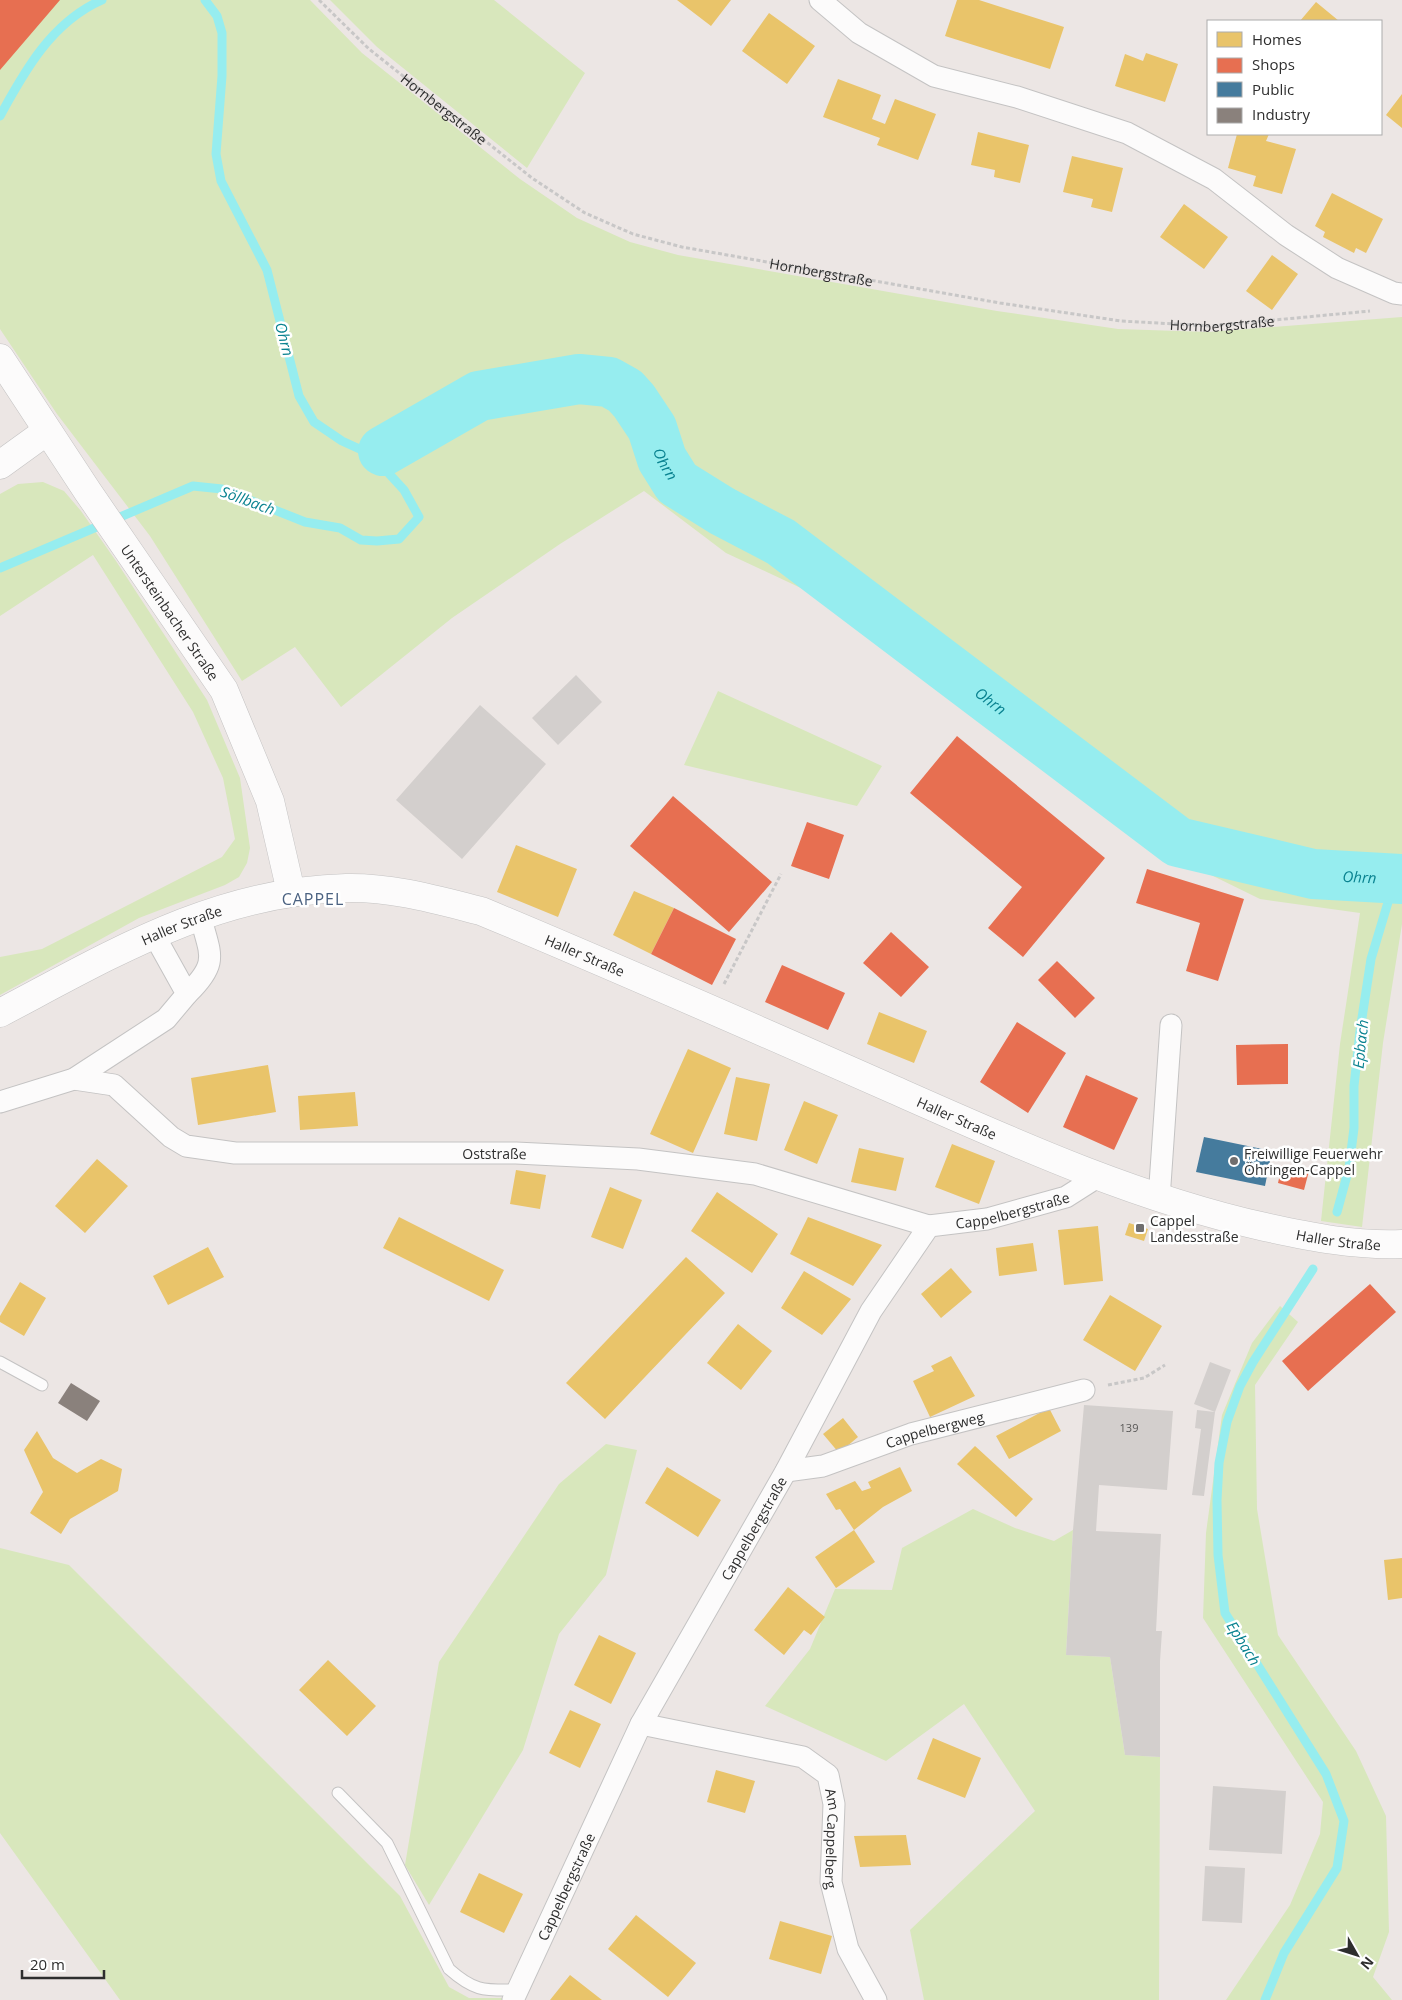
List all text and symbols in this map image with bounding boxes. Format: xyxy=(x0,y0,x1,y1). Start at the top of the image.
legend xyxy=(1207,20,1382,135)
text: Homes xyxy=(1252,29,1302,49)
text: Shops xyxy=(1252,54,1295,74)
street label: Hornbergstraße xyxy=(397,69,491,149)
text: Public xyxy=(1252,79,1294,99)
text: Industry xyxy=(1252,104,1310,124)
street label: Hornbergstraße xyxy=(768,253,875,290)
street label: Hornbergstraße xyxy=(1169,311,1275,336)
water label: Ohrn xyxy=(271,320,299,358)
water label: Ohrn xyxy=(649,445,683,484)
water label: Söllbach xyxy=(218,481,278,519)
street label: Untersteinbacher Straße xyxy=(117,540,224,684)
water label: Ohrn xyxy=(971,682,1010,719)
water label: Ohrn xyxy=(1342,866,1377,888)
district label: CAPPEL xyxy=(282,888,344,910)
street label: Haller Straße xyxy=(138,900,224,949)
street label: Haller Straße xyxy=(542,929,628,980)
water label: Epbach xyxy=(1347,1019,1373,1069)
street label: Haller Straße xyxy=(914,1092,1000,1143)
street label: Oststraße xyxy=(462,1144,527,1163)
place label: Freiwillige Feuerwehr Öhringen-Cappel xyxy=(1244,1144,1383,1179)
marker: Freiwillige Feuerwehr Öhringen-Cappel xyxy=(1228,1155,1240,1167)
street label: Cappelbergstraße xyxy=(954,1187,1072,1232)
place label: Cappel Landesstraße xyxy=(1150,1211,1239,1246)
marker: Cappel Landesstraße xyxy=(1134,1222,1146,1234)
street label: Haller Straße xyxy=(1295,1224,1381,1254)
street label: Cappelbergweg xyxy=(883,1406,986,1452)
house number: 139 xyxy=(1120,1420,1138,1435)
street label: Cappelbergstraße xyxy=(716,1473,791,1584)
water label: Epbach xyxy=(1223,1617,1265,1669)
street label: Am Cappelberg xyxy=(821,1786,844,1891)
street label: Cappelbergstraße xyxy=(532,1830,599,1944)
north arrow xyxy=(1332,1930,1382,1980)
scale bar xyxy=(22,1948,105,1980)
text: N xyxy=(1357,1953,1378,1974)
text: 20 m xyxy=(30,1954,65,1974)

